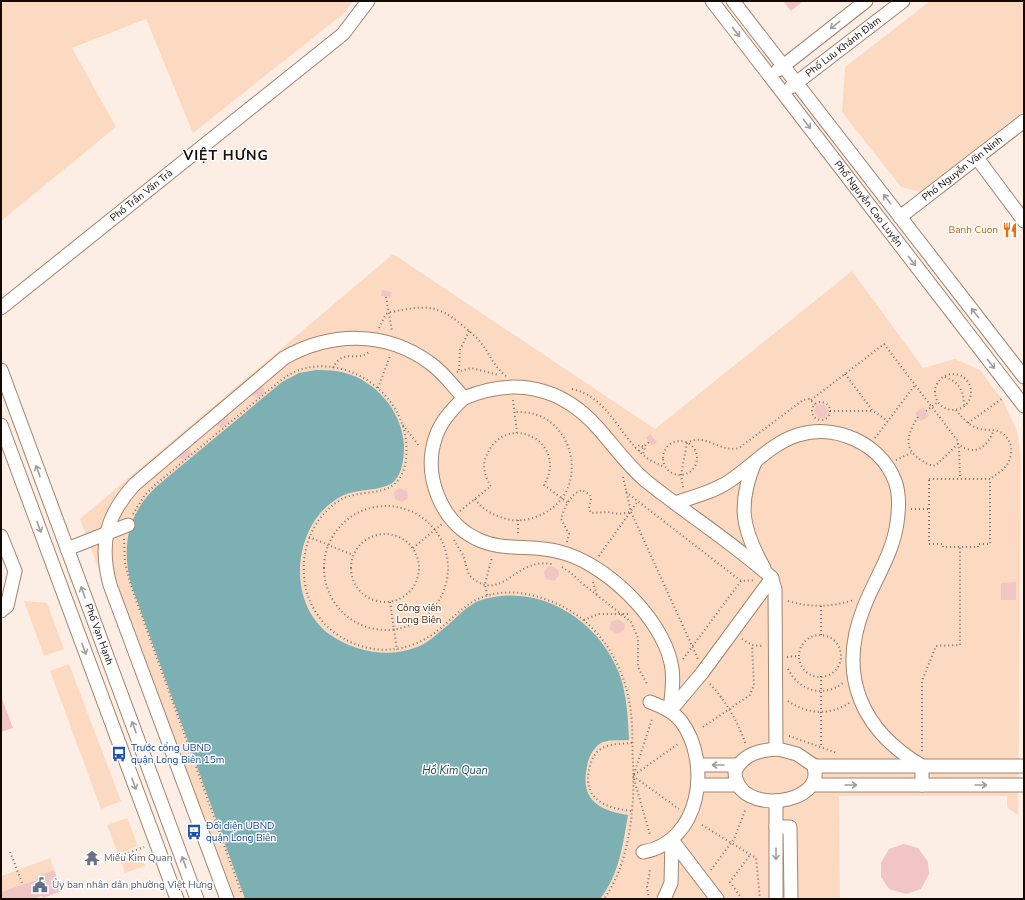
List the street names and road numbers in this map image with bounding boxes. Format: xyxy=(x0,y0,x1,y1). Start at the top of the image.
street label: Phố Lưu Khánh Đàm xyxy=(803,13,884,80)
street label: Phố Nguyễn Văn Ninh xyxy=(919,133,1006,204)
street label: Phố Nguyễn Cao Luyện xyxy=(831,158,906,250)
street label: Phố Trần Văn Trà xyxy=(107,166,176,225)
street label: Phố Vạn Hạnh xyxy=(81,602,117,667)

